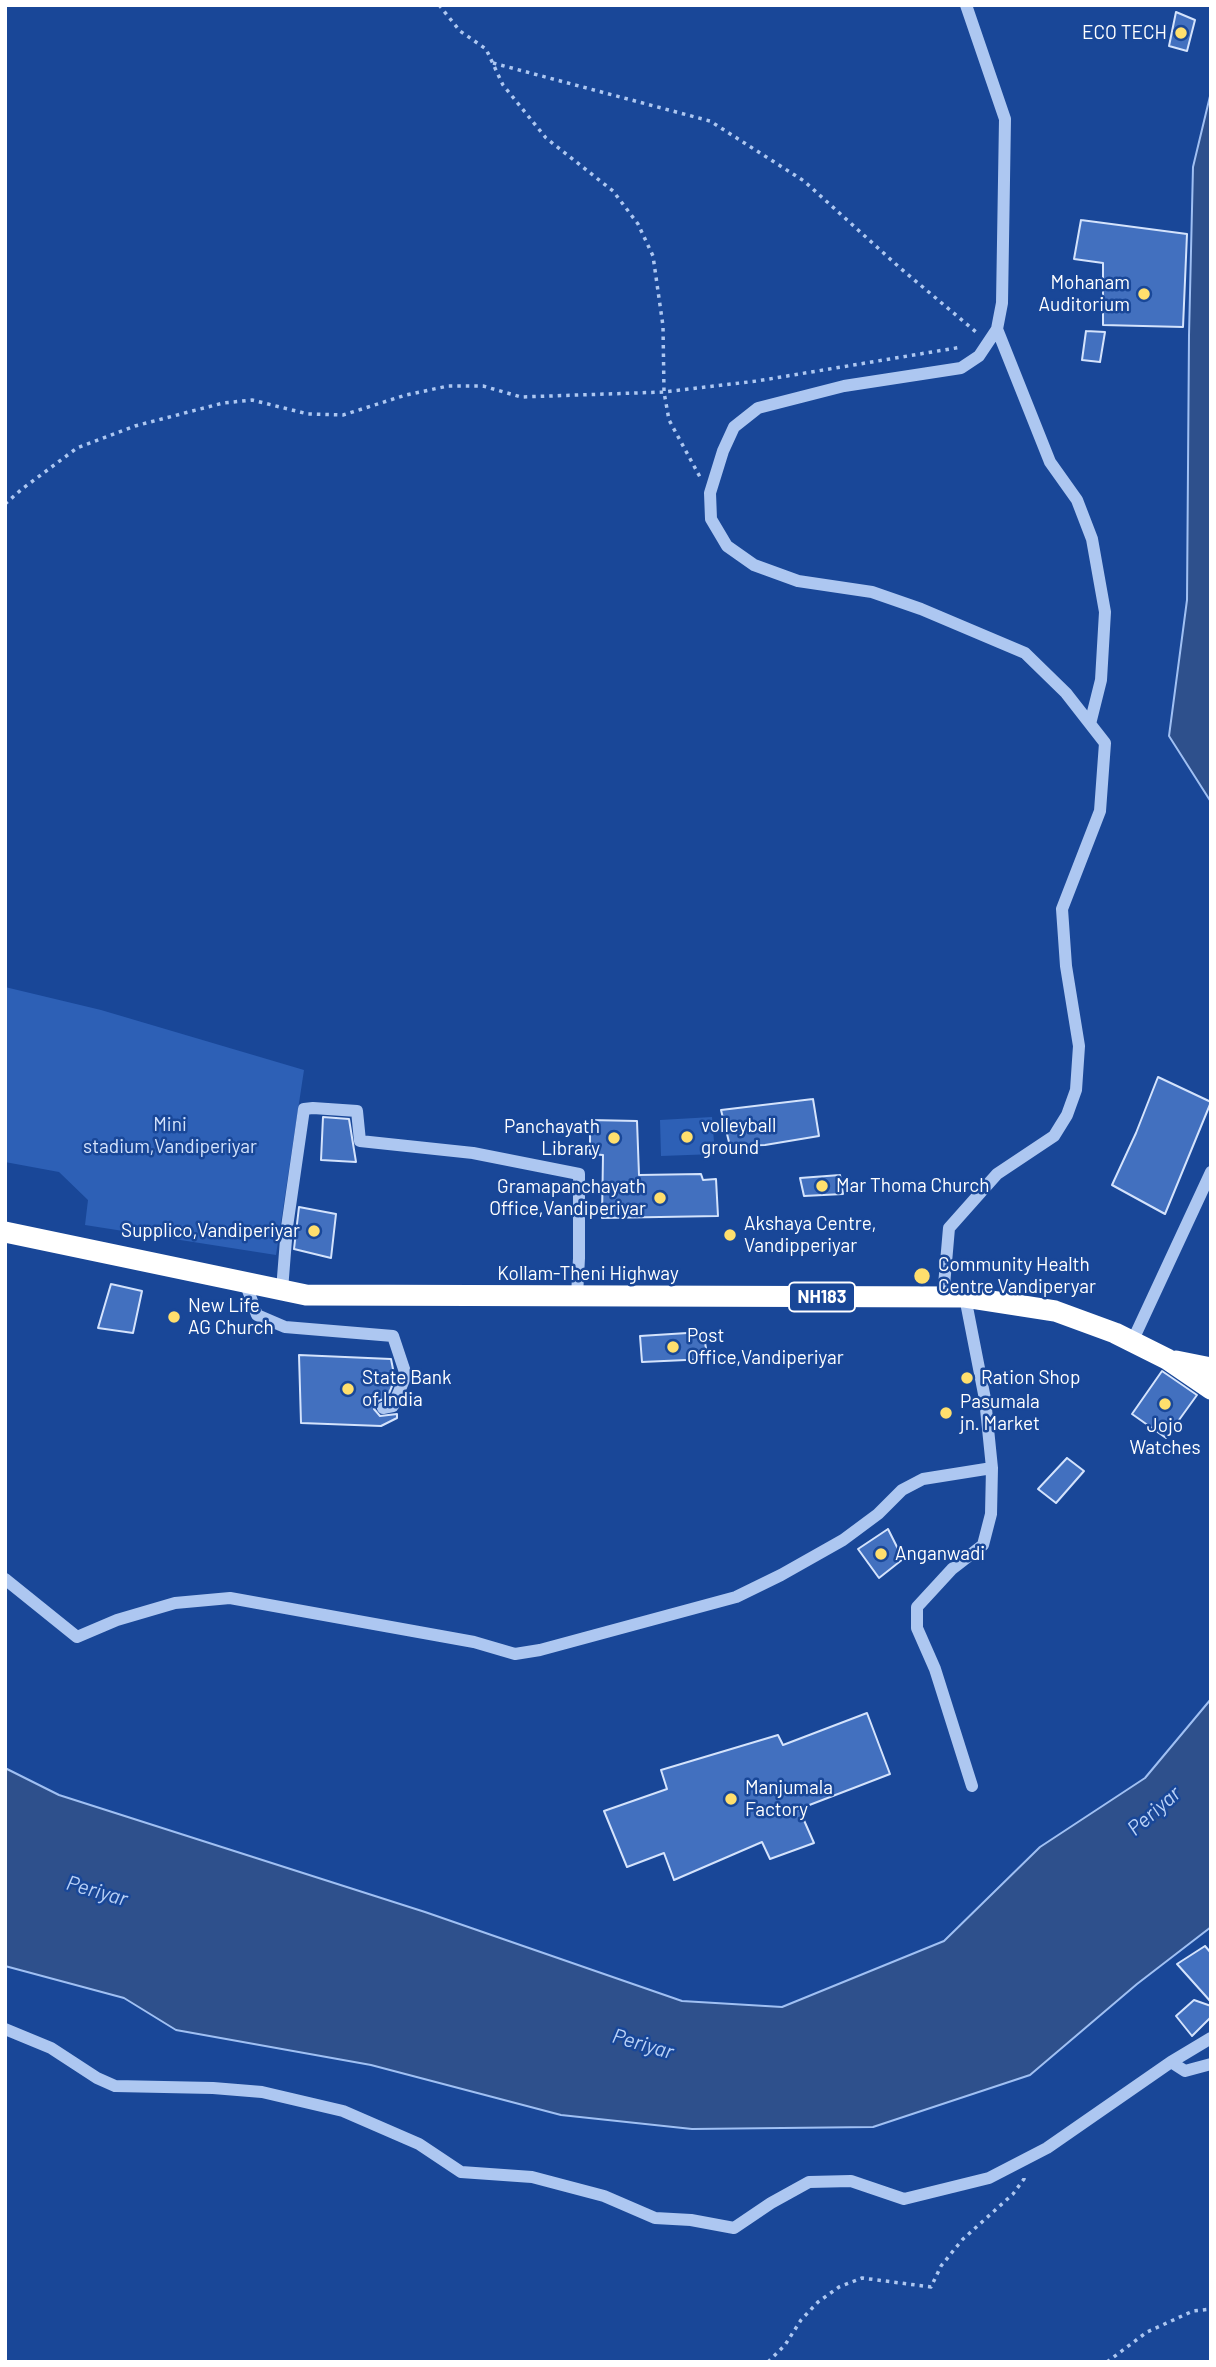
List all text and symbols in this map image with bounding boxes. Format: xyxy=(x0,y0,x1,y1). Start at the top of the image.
place label: ECO TECH xyxy=(1082,22,1167,44)
marker: ECO TECH xyxy=(1173,25,1189,41)
place label: Mohanam Auditorium xyxy=(1038,272,1130,316)
marker: Mohanam Auditorium xyxy=(1136,286,1152,302)
park label: Mini stadium,Vandiperiyar xyxy=(83,1114,257,1158)
place label: volleyball ground xyxy=(701,1115,776,1159)
place label: Panchayath Library xyxy=(504,1116,600,1160)
marker: volleyball ground xyxy=(679,1129,695,1145)
marker: Panchayath Library xyxy=(606,1130,622,1146)
place label: Mar Thoma Church xyxy=(836,1175,989,1197)
place label: Gramapanchayath Office,Vandiperiyar xyxy=(489,1176,646,1220)
marker: Mar Thoma Church xyxy=(814,1178,830,1194)
marker: Gramapanchayath Office,Vandiperiyar xyxy=(652,1190,668,1206)
place label: Akshaya Centre, Vandipperiyar xyxy=(744,1213,876,1257)
place label: Supplico,Vandiperiyar xyxy=(121,1220,300,1242)
marker: Supplico,Vandiperiyar xyxy=(306,1223,322,1239)
marker: Akshaya Centre, Vandipperiyar xyxy=(722,1227,738,1243)
place label: Community Health Centre Vandiperyar xyxy=(938,1254,1096,1298)
street label: Kollam-Theni Highway xyxy=(497,1263,679,1285)
marker: Community Health Centre Vandiperyar xyxy=(912,1266,932,1286)
road number: NH183 xyxy=(789,1282,855,1312)
place label: New Life AG Church xyxy=(188,1295,274,1339)
marker: New Life AG Church xyxy=(166,1309,182,1325)
place label: Post Office,Vandiperiyar xyxy=(687,1325,844,1369)
marker: Post Office,Vandiperiyar xyxy=(665,1339,681,1355)
place label: State Bank of India xyxy=(362,1367,451,1411)
place label: Ration Shop xyxy=(981,1367,1080,1389)
marker: Ration Shop xyxy=(959,1370,975,1386)
marker: State Bank of India xyxy=(340,1381,356,1397)
place label: Pasumala jn. Market xyxy=(960,1391,1040,1435)
marker: Jojo Watches xyxy=(1157,1396,1173,1412)
marker: Pasumala jn. Market xyxy=(938,1405,954,1421)
place label: Jojo Watches xyxy=(1129,1415,1201,1459)
place label: Anganwadi xyxy=(895,1543,985,1565)
marker: Anganwadi xyxy=(873,1546,889,1562)
place label: Manjumala Factory xyxy=(745,1777,833,1821)
water label: Periyar xyxy=(1122,1781,1186,1841)
marker: Manjumala Factory xyxy=(723,1791,739,1807)
water label: Periyar xyxy=(63,1870,131,1912)
water label: Periyar xyxy=(609,2023,677,2065)

